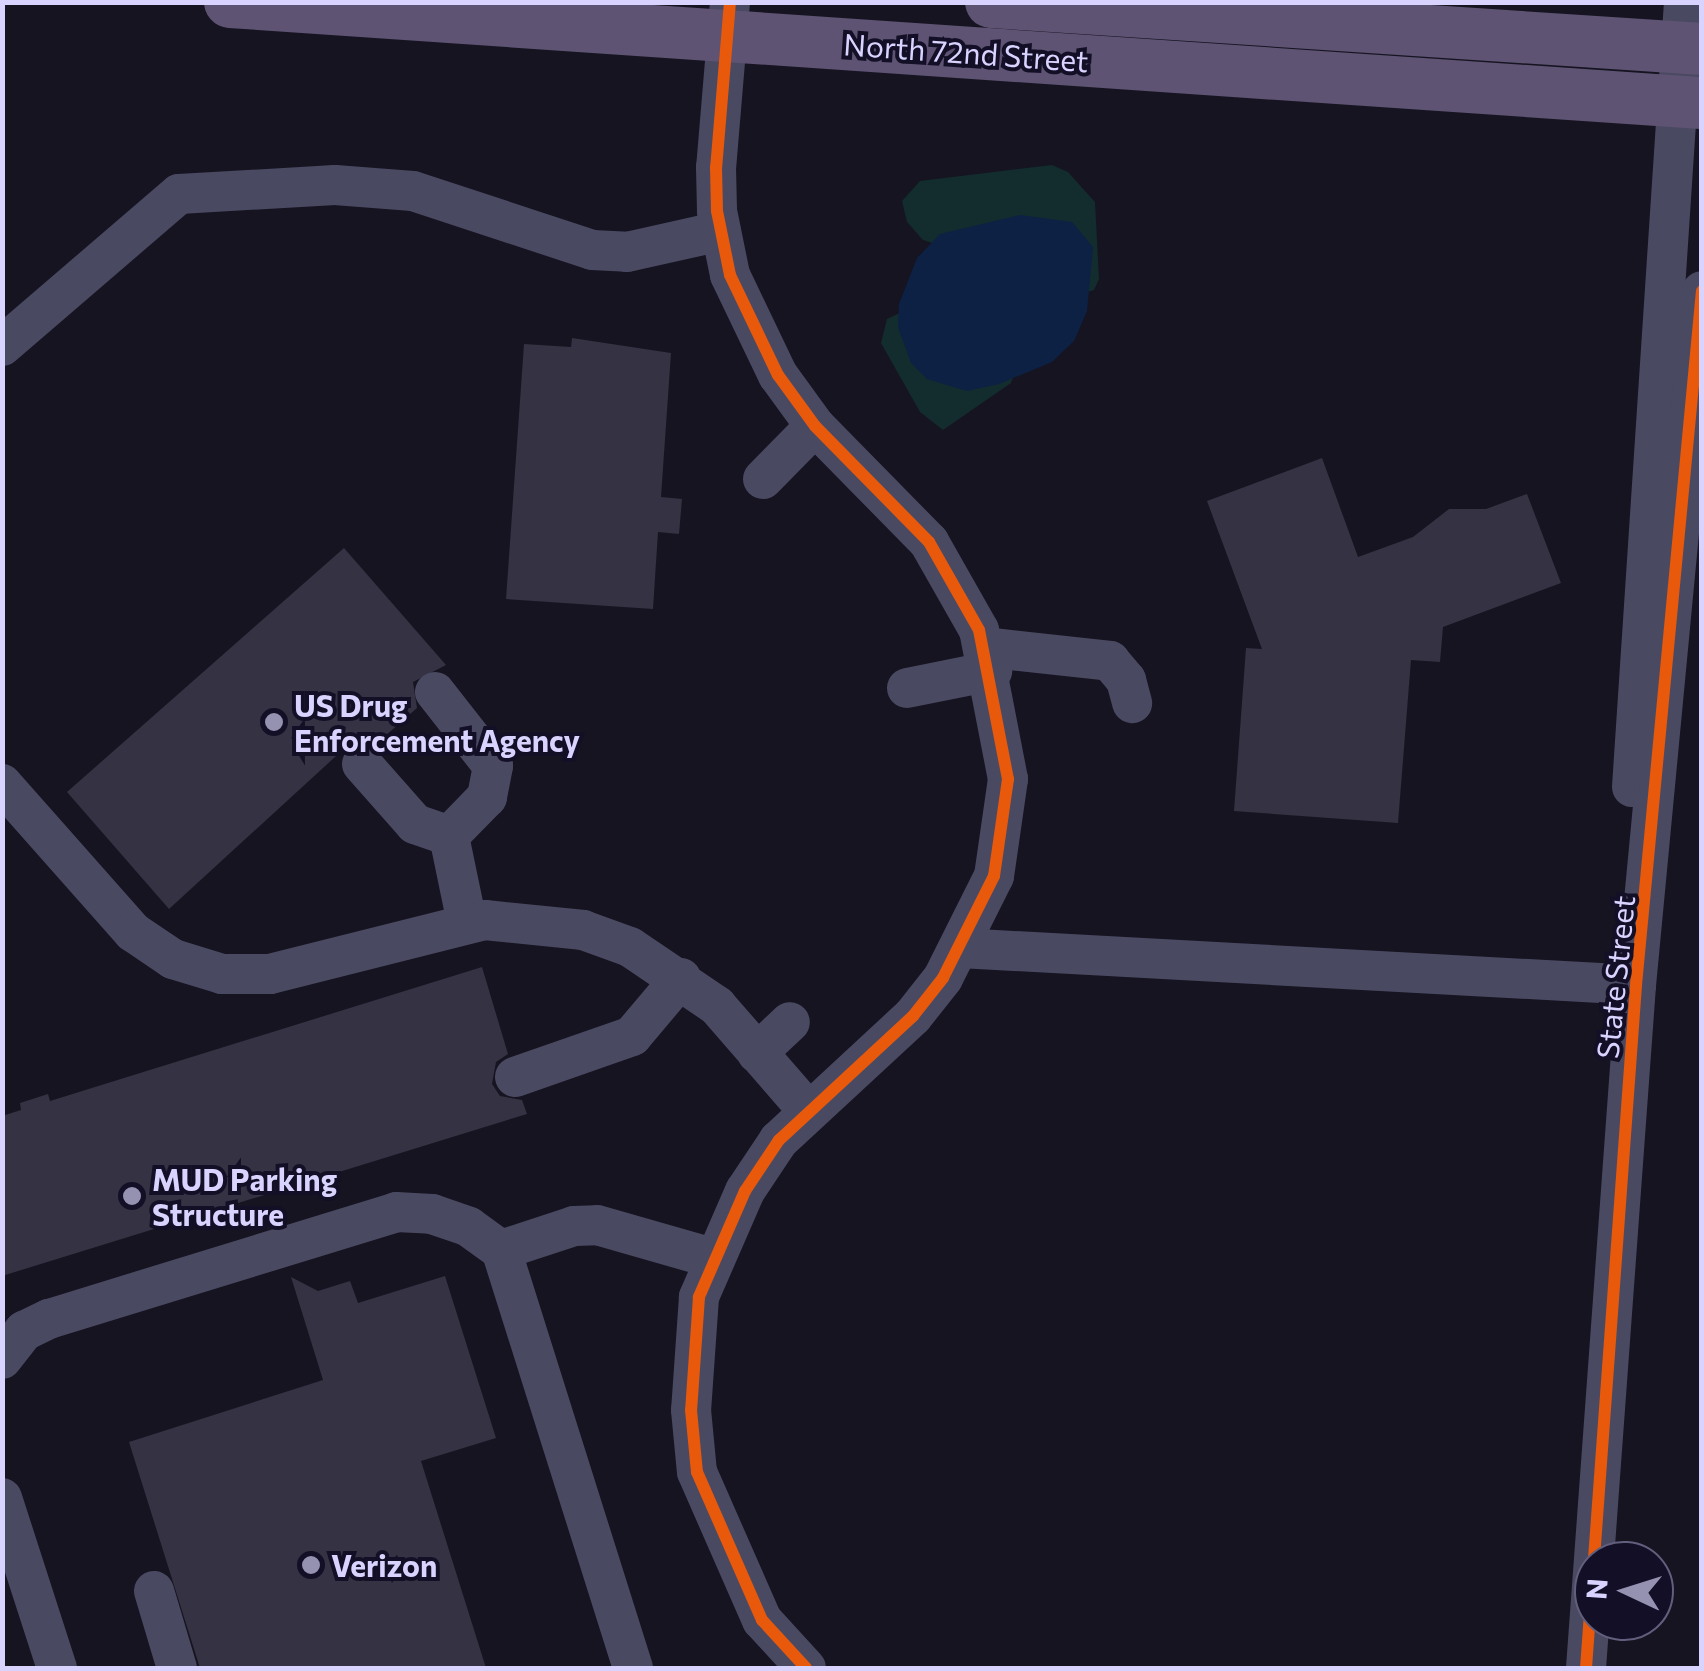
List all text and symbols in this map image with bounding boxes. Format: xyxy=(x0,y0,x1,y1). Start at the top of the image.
street label: North 72nd Street xyxy=(842,25,1090,79)
place label: US Drug Enforcement Agency xyxy=(294,687,580,758)
marker: US Drug Enforcement Agency xyxy=(263,711,285,733)
street label: State Street xyxy=(1589,894,1641,1060)
place label: MUD Parking Structure xyxy=(152,1161,337,1232)
marker: MUD Parking Structure xyxy=(121,1185,143,1207)
north arrow xyxy=(1574,1541,1674,1641)
place label: Verizon xyxy=(331,1547,437,1583)
marker: Verizon xyxy=(300,1554,322,1576)
text: N xyxy=(1578,1577,1614,1601)

